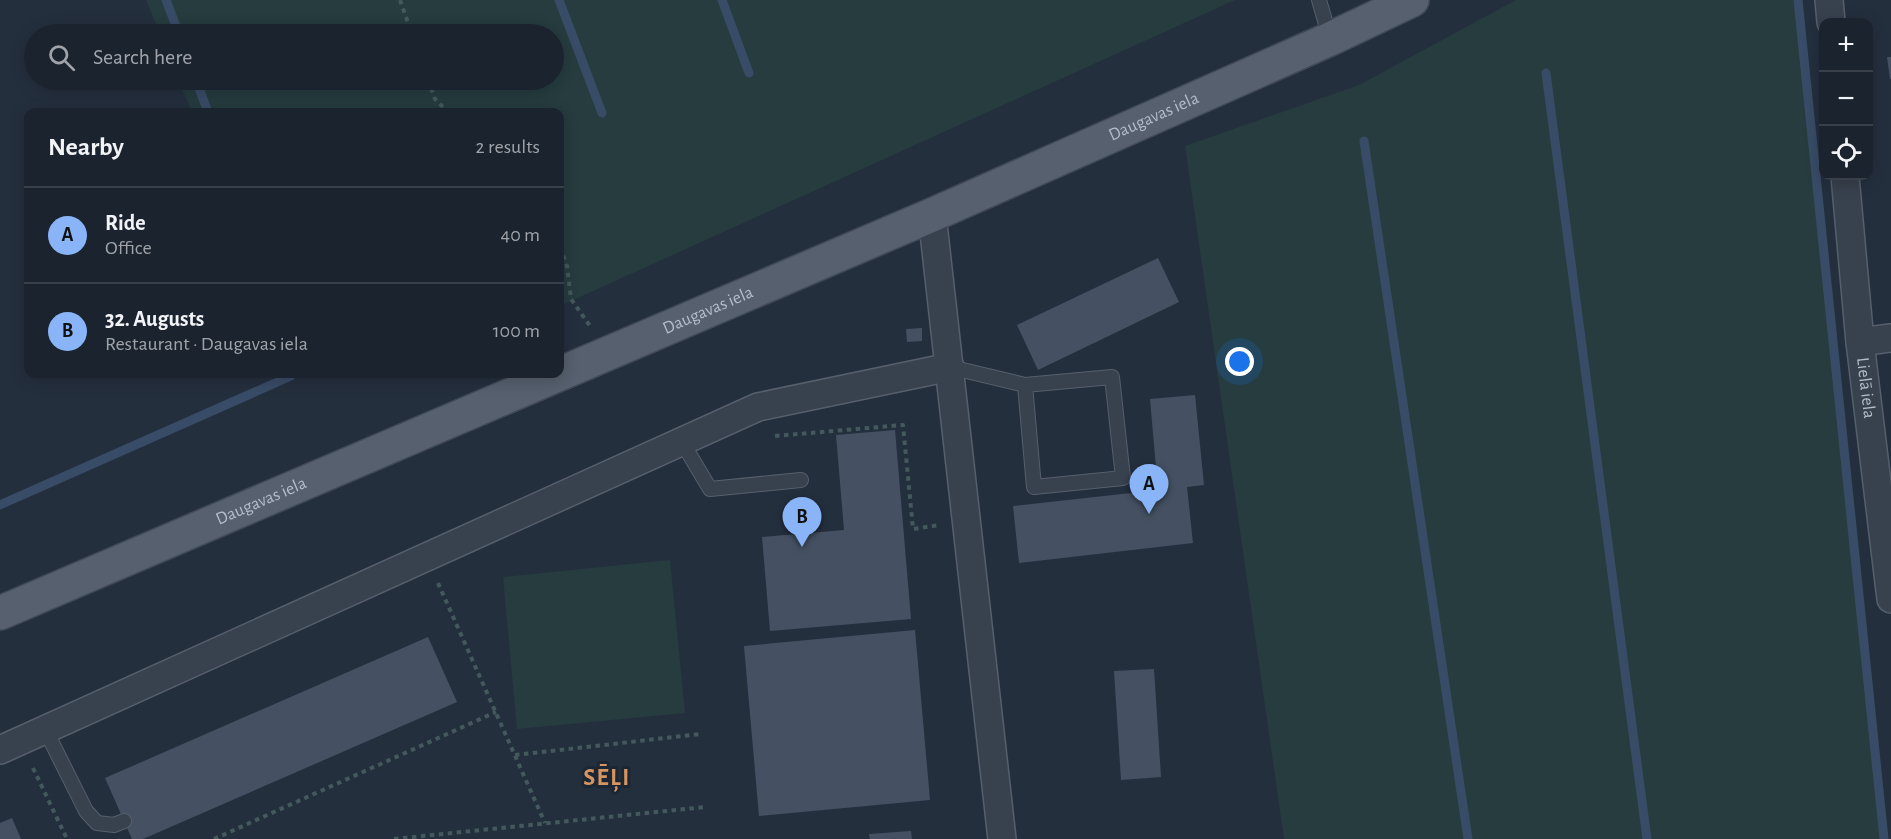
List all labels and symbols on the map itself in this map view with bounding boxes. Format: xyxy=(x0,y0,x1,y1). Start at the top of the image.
street label: Daugavas iela xyxy=(1106,89,1202,145)
street label: Daugavas iela xyxy=(660,283,756,338)
your location xyxy=(1225,347,1254,376)
street label: Lielā iela xyxy=(1853,356,1878,420)
pin: A xyxy=(1130,464,1168,514)
street label: Daugavas iela xyxy=(213,474,309,529)
pin: B xyxy=(782,498,822,547)
district label: SĒĻI xyxy=(583,763,631,792)

